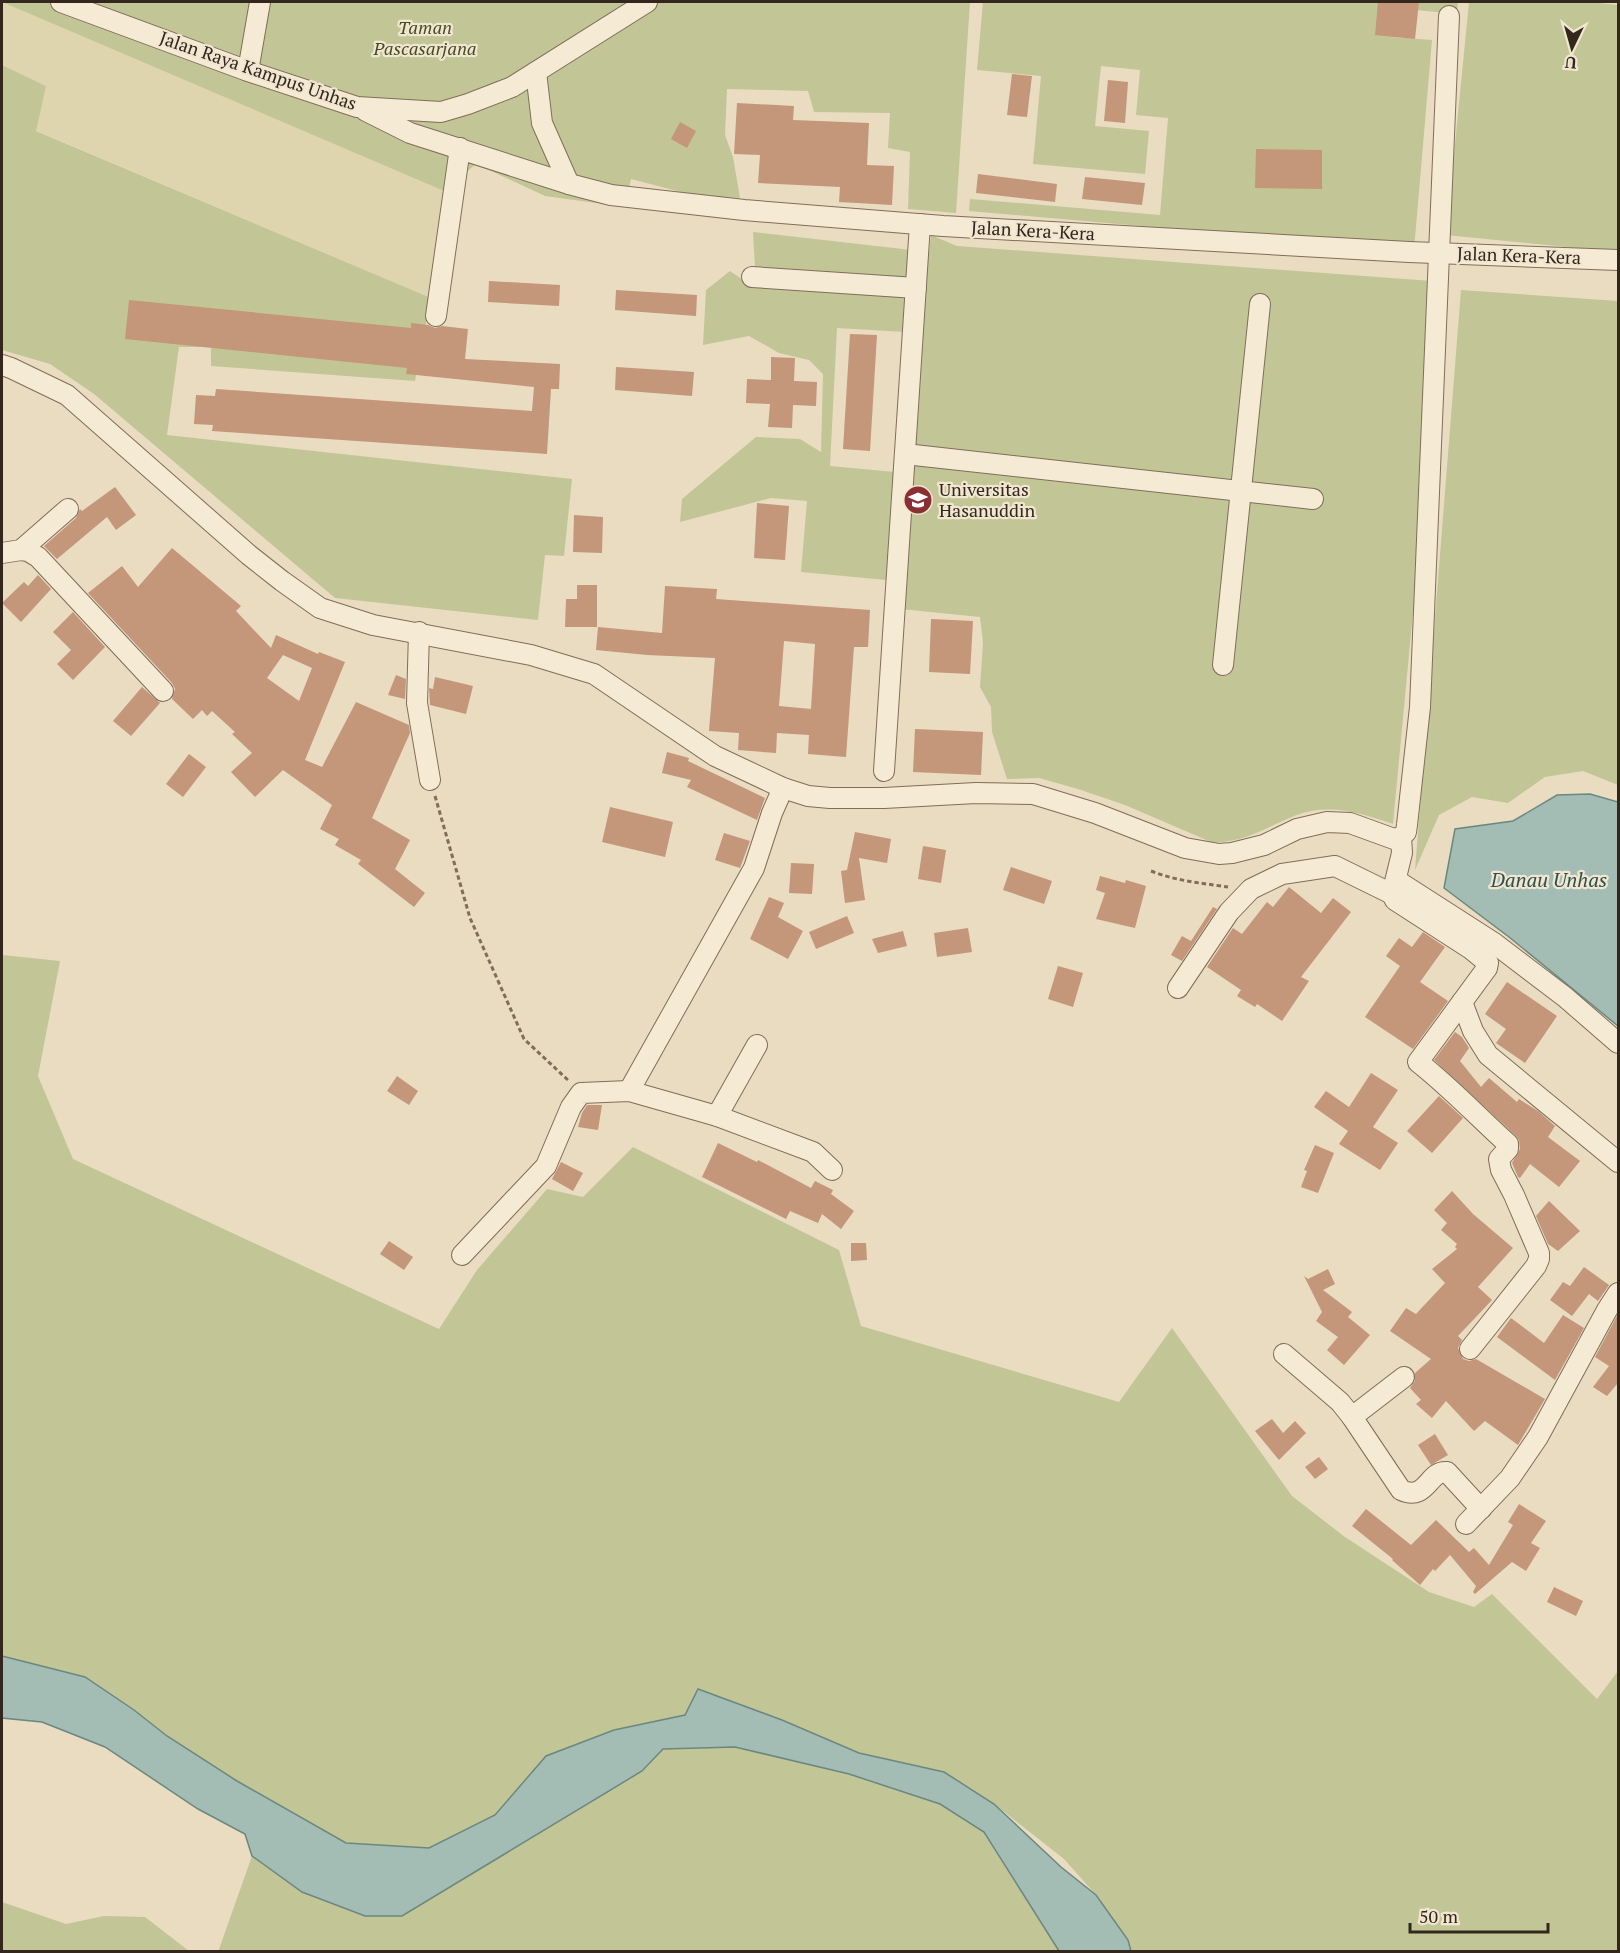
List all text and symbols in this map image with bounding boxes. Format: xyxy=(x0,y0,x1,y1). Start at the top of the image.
park label: Taman Pascasarjana xyxy=(372,15,477,60)
north arrow xyxy=(1542,18,1602,78)
street label: Jalan Raya Kampus Unhas xyxy=(157,25,360,115)
text: U xyxy=(1563,51,1577,74)
street label: Jalan Kera-Kera xyxy=(970,215,1096,245)
street label: Jalan Kera-Kera xyxy=(1457,241,1581,269)
place label: Universitas Hasanuddin xyxy=(939,477,1035,522)
school or university icon: Universitas Hasanuddin xyxy=(902,484,934,516)
water label: Danau Unhas xyxy=(1490,866,1607,893)
scale bar xyxy=(1410,1896,1548,1934)
text: 50 m xyxy=(1419,1904,1459,1928)

